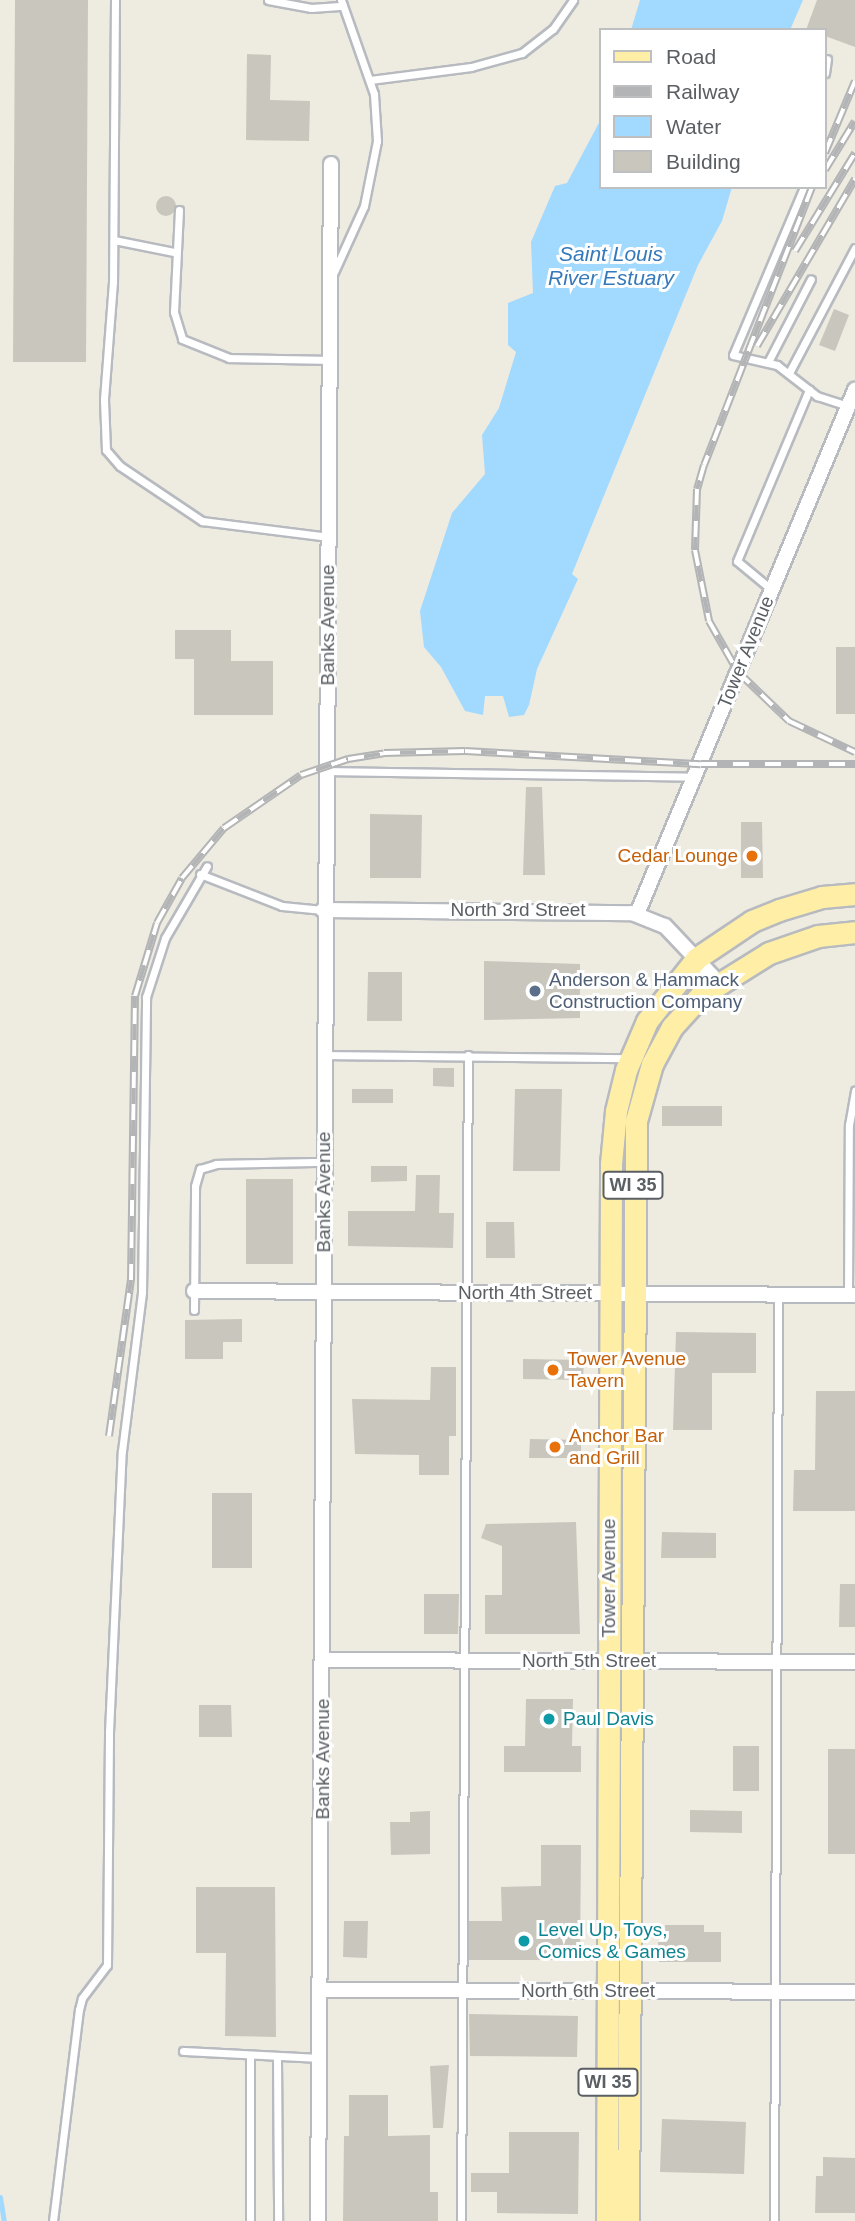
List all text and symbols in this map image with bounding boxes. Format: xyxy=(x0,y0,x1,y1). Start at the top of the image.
legend xyxy=(600,28,827,189)
text: Road xyxy=(666,45,716,68)
text: Railway xyxy=(666,80,740,103)
text: Water xyxy=(666,115,721,138)
text: Building xyxy=(666,150,741,173)
water label: Saint Louis River Estuary xyxy=(548,241,674,291)
street label: Banks Avenue xyxy=(317,564,339,686)
street label: Tower Avenue xyxy=(713,592,779,712)
place label: Cedar Lounge xyxy=(618,845,738,867)
marker: Cedar Lounge xyxy=(744,848,760,864)
street label: North 3rd Street xyxy=(450,899,586,921)
place label: Anderson & Hammack Construction Company xyxy=(549,969,742,1013)
marker: Anderson & Hammack Construction Company xyxy=(527,983,543,999)
street label: Banks Avenue xyxy=(313,1131,335,1253)
road number: WI 35 xyxy=(602,1170,664,1200)
street label: North 4th Street xyxy=(458,1282,592,1304)
place label: Tower Avenue Tavern xyxy=(567,1348,687,1392)
marker: Tower Avenue Tavern xyxy=(545,1362,561,1378)
place label: Anchor Bar and Grill xyxy=(569,1425,664,1469)
marker: Anchor Bar and Grill xyxy=(547,1439,563,1455)
street label: Tower Avenue xyxy=(598,1518,620,1638)
street label: North 5th Street xyxy=(522,1650,656,1672)
street label: Banks Avenue xyxy=(312,1698,334,1820)
place label: Paul Davis xyxy=(563,1708,654,1730)
marker: Paul Davis xyxy=(541,1711,557,1727)
place label: Level Up, Toys, Comics & Games xyxy=(538,1919,686,1963)
marker: Level Up, Toys, Comics & Games xyxy=(516,1933,532,1949)
street label: North 6th Street xyxy=(521,1980,655,2002)
road number: WI 35 xyxy=(576,2068,640,2096)

